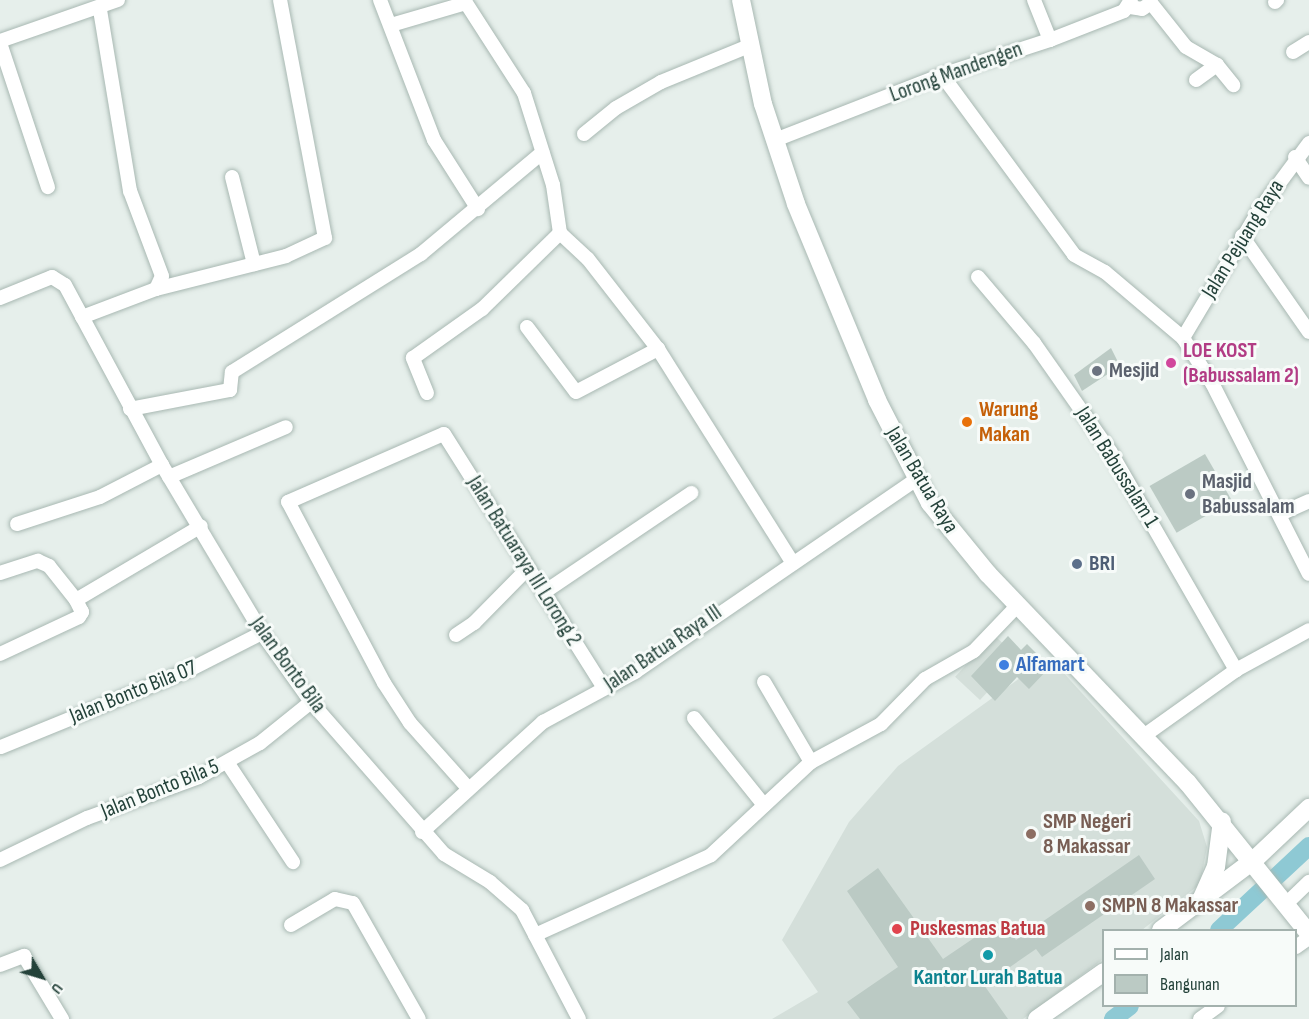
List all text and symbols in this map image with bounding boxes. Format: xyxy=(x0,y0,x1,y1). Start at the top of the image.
street label: Lorong Mandengen xyxy=(886,36,1026,108)
street label: Jalan Pejuang Raya xyxy=(1196,175,1290,303)
place label: LOE KOST (Babussalam 2) xyxy=(1183,337,1299,388)
marker: LOE KOST (Babussalam 2) xyxy=(1164,356,1178,370)
place label: Mesjid xyxy=(1109,358,1159,384)
marker: Mesjid xyxy=(1090,364,1104,378)
place label: Warung Makan xyxy=(979,396,1038,448)
street label: Jalan Babussalam 1 xyxy=(1070,402,1164,532)
marker: Warung Makan xyxy=(960,415,974,429)
street label: Jalan Batua Raya xyxy=(880,422,964,538)
place label: Masjid Babussalam xyxy=(1202,468,1294,520)
street label: Jalan Batuaraya III Lorong 2 xyxy=(461,471,587,651)
marker: Masjid Babussalam xyxy=(1183,487,1197,501)
place label: BRI xyxy=(1089,551,1115,577)
marker: BRI xyxy=(1070,557,1084,571)
street label: Jalan Batua Raya III xyxy=(599,599,727,697)
street label: Jalan Bonto Bila xyxy=(244,612,332,718)
place label: Alfamart xyxy=(1016,652,1085,678)
street label: Jalan Bonto Bila 07 xyxy=(66,655,200,729)
marker: Alfamart xyxy=(997,658,1011,672)
street label: Jalan Bonto Bila 5 xyxy=(97,753,223,825)
place label: SMP Negeri 8 Makassar xyxy=(1043,808,1131,860)
marker: SMP Negeri 8 Makassar xyxy=(1024,827,1038,841)
place label: SMPN 8 Makassar xyxy=(1102,893,1238,919)
marker: SMPN 8 Makassar xyxy=(1083,899,1097,913)
place label: Puskesmas Batua xyxy=(910,916,1046,942)
marker: Puskesmas Batua xyxy=(888,920,906,938)
legend xyxy=(1102,929,1297,1007)
text: Jalan xyxy=(1160,944,1189,965)
north arrow xyxy=(12,947,72,1007)
marker: Kantor Lurah Batua xyxy=(981,948,995,962)
place label: Kantor Lurah Batua xyxy=(914,965,1062,991)
text: Bangunan xyxy=(1160,974,1220,995)
text: U xyxy=(47,979,67,998)

